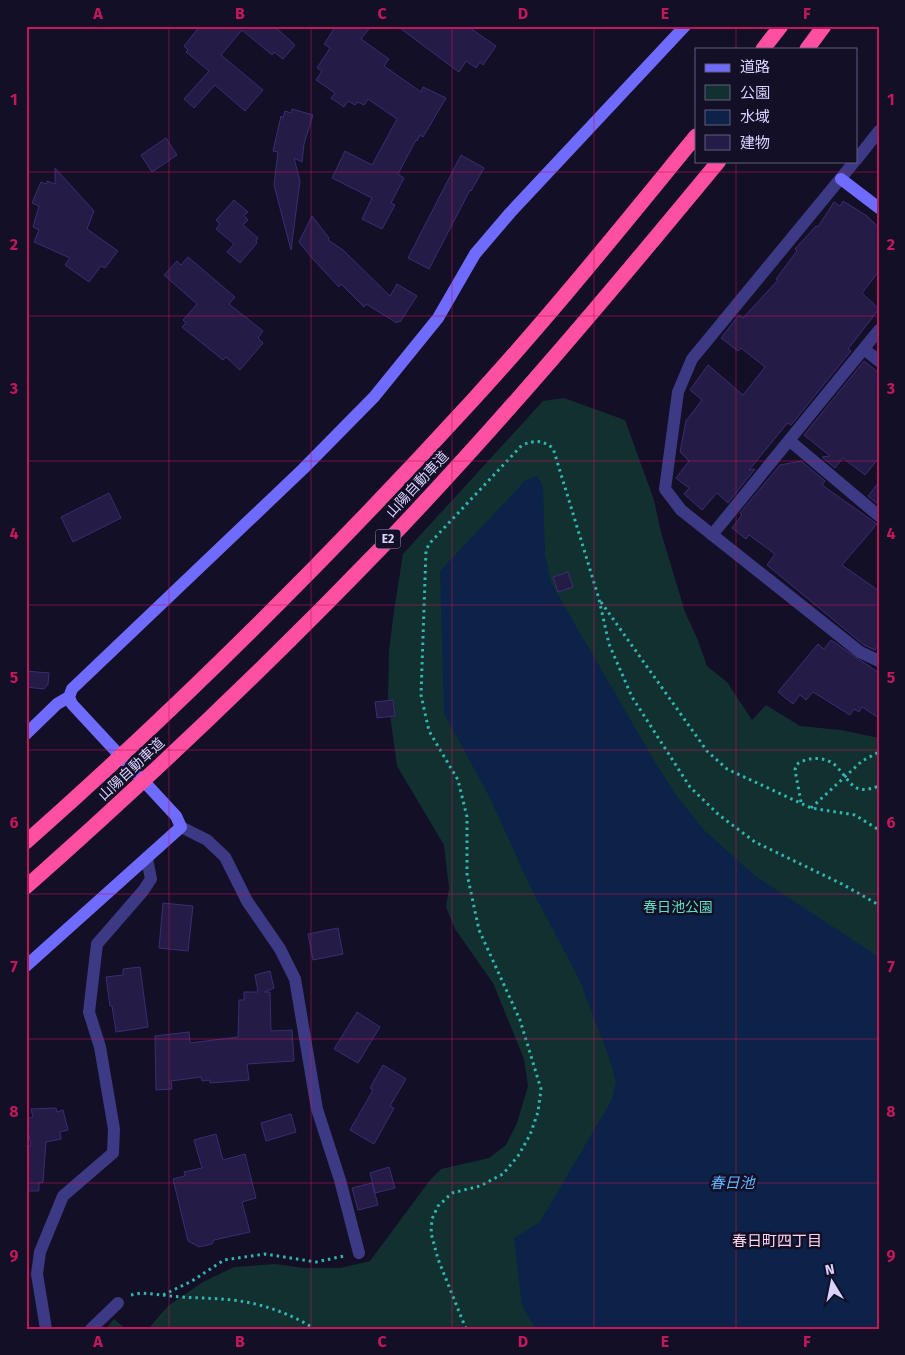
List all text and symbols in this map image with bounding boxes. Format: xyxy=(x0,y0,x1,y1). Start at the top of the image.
text: A xyxy=(92,4,103,23)
text: B xyxy=(235,4,245,23)
text: C xyxy=(377,4,387,23)
text: D xyxy=(518,4,528,23)
text: E xyxy=(661,4,669,23)
text: F xyxy=(803,4,811,23)
legend xyxy=(695,48,858,162)
text: 道路 xyxy=(740,58,770,76)
text: 公園 xyxy=(740,84,770,102)
text: 1 xyxy=(10,90,18,109)
text: 1 xyxy=(887,90,895,109)
text: 水域 xyxy=(740,108,770,126)
text: 建物 xyxy=(740,134,770,152)
text: 2 xyxy=(10,235,18,254)
text: 2 xyxy=(887,235,895,254)
text: 3 xyxy=(9,379,18,398)
text: 3 xyxy=(886,379,895,398)
street label: 山陽自動車道 xyxy=(383,448,452,521)
text: 4 xyxy=(9,524,19,543)
text: 4 xyxy=(886,524,896,543)
road number: E2 xyxy=(376,530,400,548)
text: 5 xyxy=(10,668,19,687)
text: 5 xyxy=(887,668,896,687)
street label: 山陽自動車道 xyxy=(95,735,168,804)
text: 6 xyxy=(9,813,19,832)
text: 6 xyxy=(886,813,896,832)
park label: 春日池公園 xyxy=(643,899,713,916)
text: 7 xyxy=(10,957,18,976)
text: 7 xyxy=(887,957,895,976)
text: 8 xyxy=(9,1102,19,1121)
text: 8 xyxy=(886,1102,896,1121)
water label: 春日池 xyxy=(709,1174,756,1192)
district label: 春日町四丁目 xyxy=(732,1232,822,1250)
text: 9 xyxy=(10,1246,19,1265)
text: 9 xyxy=(887,1246,896,1265)
north arrow xyxy=(808,1258,858,1308)
text: N xyxy=(824,1261,836,1279)
text: A xyxy=(92,1332,103,1351)
text: B xyxy=(235,1332,245,1351)
text: C xyxy=(377,1332,387,1351)
text: D xyxy=(518,1332,528,1351)
text: E xyxy=(661,1332,669,1351)
text: F xyxy=(803,1332,811,1351)

